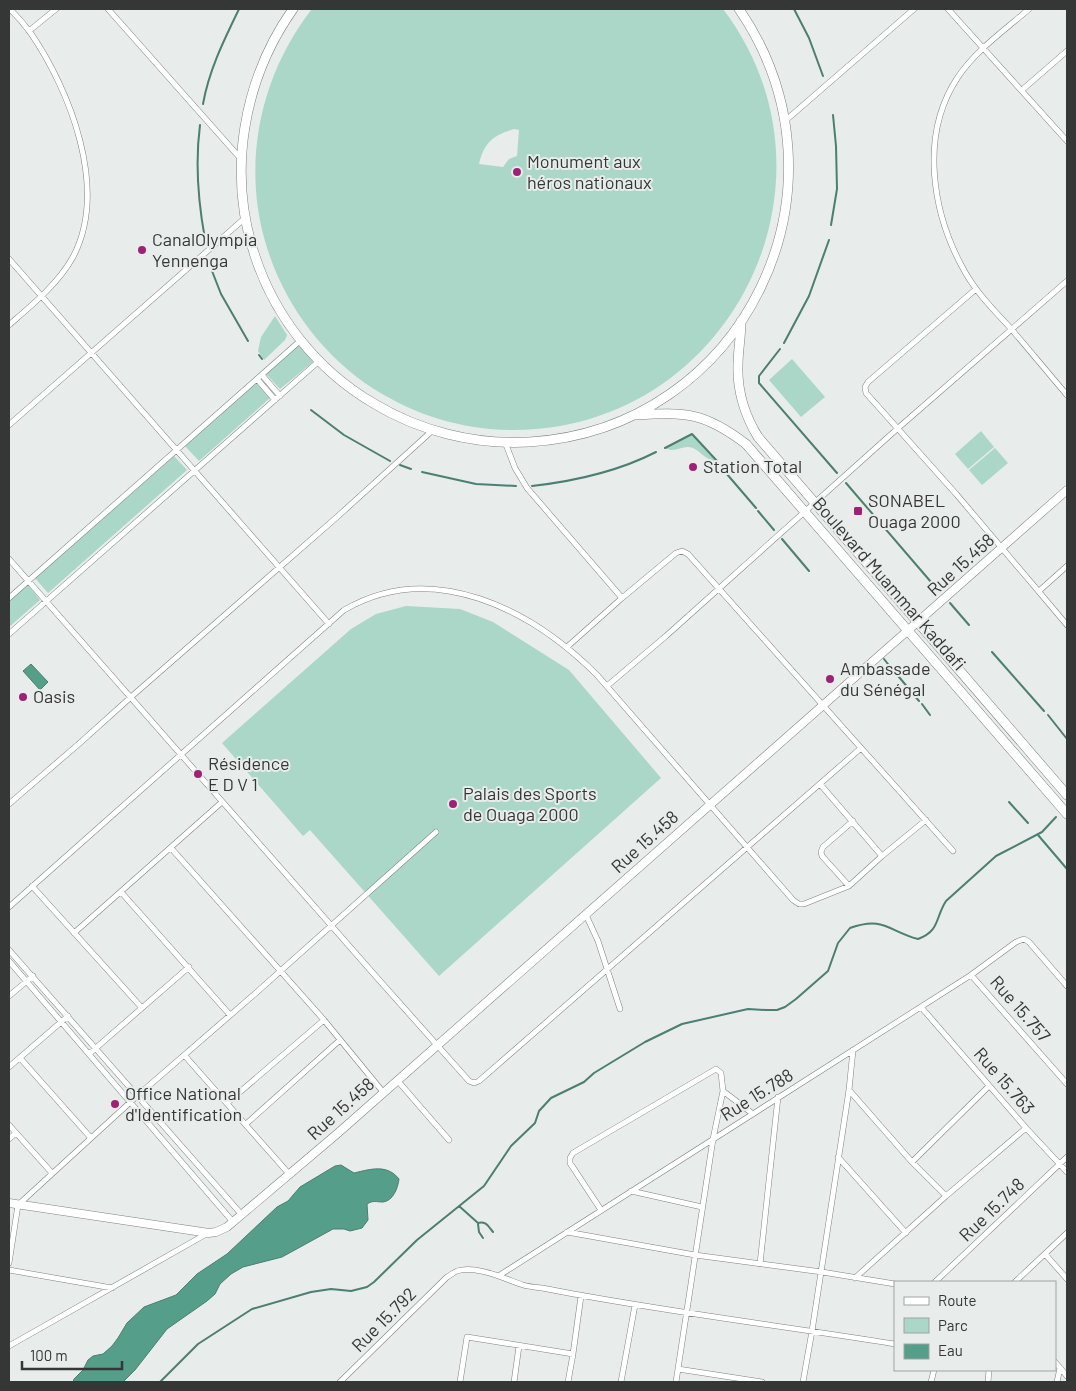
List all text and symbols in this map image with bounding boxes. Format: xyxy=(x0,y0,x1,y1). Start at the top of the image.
place label: Monument aux héros nationaux xyxy=(527,150,652,193)
marker: Monument aux héros nationaux xyxy=(511,166,523,178)
place label: CanalOlympia Yennenga xyxy=(152,228,257,271)
marker: CanalOlympia Yennenga xyxy=(136,244,148,256)
place label: Station Total xyxy=(703,455,802,477)
marker: Station Total xyxy=(687,461,699,473)
place label: SONABEL Ouaga 2000 xyxy=(868,489,961,532)
street label: Boulevard Muammar Kaddafi xyxy=(808,492,971,675)
marker: SONABEL Ouaga 2000 xyxy=(852,505,864,517)
street label: Rue 15.458 xyxy=(922,528,999,600)
place label: Ambassade du Sénégal xyxy=(840,657,931,700)
marker: Ambassade du Sénégal xyxy=(824,673,836,685)
place label: Oasis xyxy=(33,685,75,707)
marker: Oasis xyxy=(17,691,29,703)
place label: Résidence E D V 1 xyxy=(208,752,290,795)
marker: Résidence E D V 1 xyxy=(192,768,204,780)
place label: Palais des Sports de Ouaga 2000 xyxy=(463,782,597,825)
marker: Palais des Sports de Ouaga 2000 xyxy=(447,798,459,810)
street label: Rue 15.458 xyxy=(606,805,683,877)
street label: Rue 15.757 xyxy=(986,971,1056,1046)
street label: Rue 15.763 xyxy=(970,1042,1040,1118)
street label: Rue 15.788 xyxy=(716,1063,797,1125)
street label: Rue 15.458 xyxy=(302,1072,379,1144)
place label: Office National d'Identification xyxy=(125,1082,242,1125)
marker: Office National d'Identification xyxy=(109,1098,121,1110)
street label: Rue 15.748 xyxy=(954,1173,1029,1246)
legend xyxy=(894,1281,1056,1371)
street label: Rue 15.792 xyxy=(347,1283,420,1356)
text: Route xyxy=(938,1291,977,1309)
text: Parc xyxy=(938,1316,968,1334)
scale bar xyxy=(22,1338,122,1370)
text: Eau xyxy=(938,1341,963,1359)
text: 100 m xyxy=(30,1346,68,1364)

